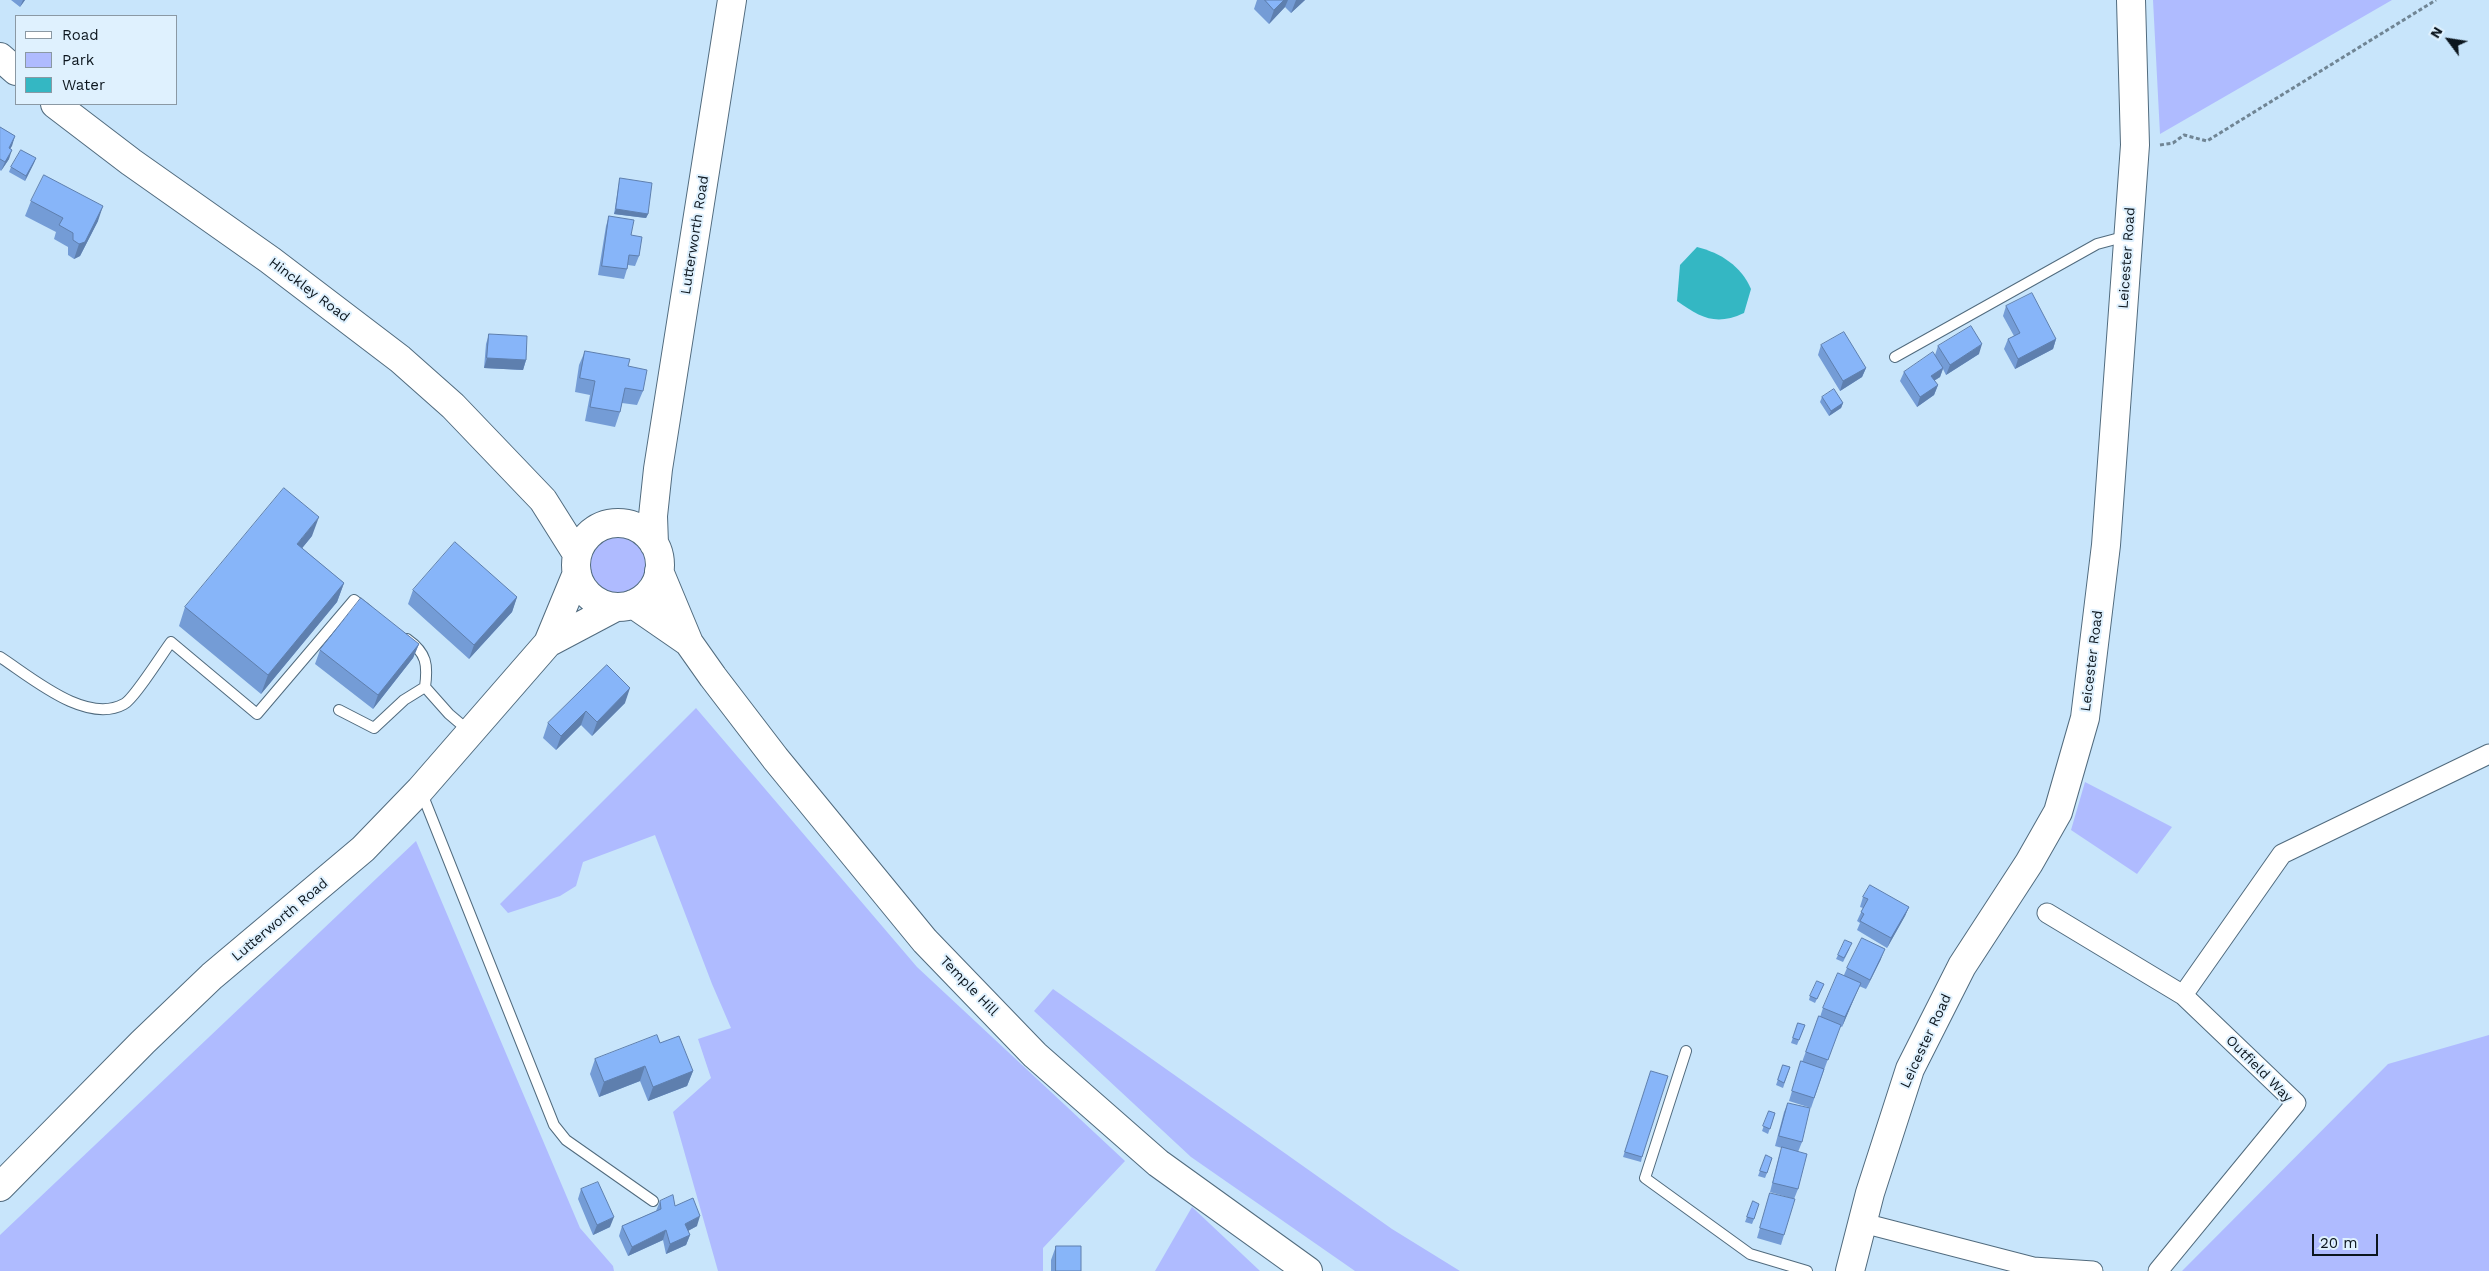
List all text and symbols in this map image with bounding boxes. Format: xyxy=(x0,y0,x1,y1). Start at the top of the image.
legend xyxy=(15,15,178,105)
north arrow xyxy=(2424,15,2474,65)
text: N xyxy=(2427,24,2446,41)
text: Road xyxy=(62,26,99,44)
text: Park xyxy=(62,51,94,69)
text: Water xyxy=(62,76,105,94)
street label: Lutterworth Road xyxy=(677,174,713,296)
street label: Leicester Road xyxy=(2115,207,2139,309)
street label: Hinckley Road xyxy=(265,254,353,326)
street label: Leicester Road xyxy=(2077,609,2107,713)
street label: Lutterworth Road xyxy=(229,875,331,965)
street label: Temple Hill xyxy=(936,953,1002,1019)
street label: Leicester Road xyxy=(1897,991,1955,1091)
street label: Outfield Way xyxy=(2222,1032,2296,1106)
scale bar xyxy=(2314,1224,2380,1256)
text: 20 m xyxy=(2320,1234,2358,1252)

